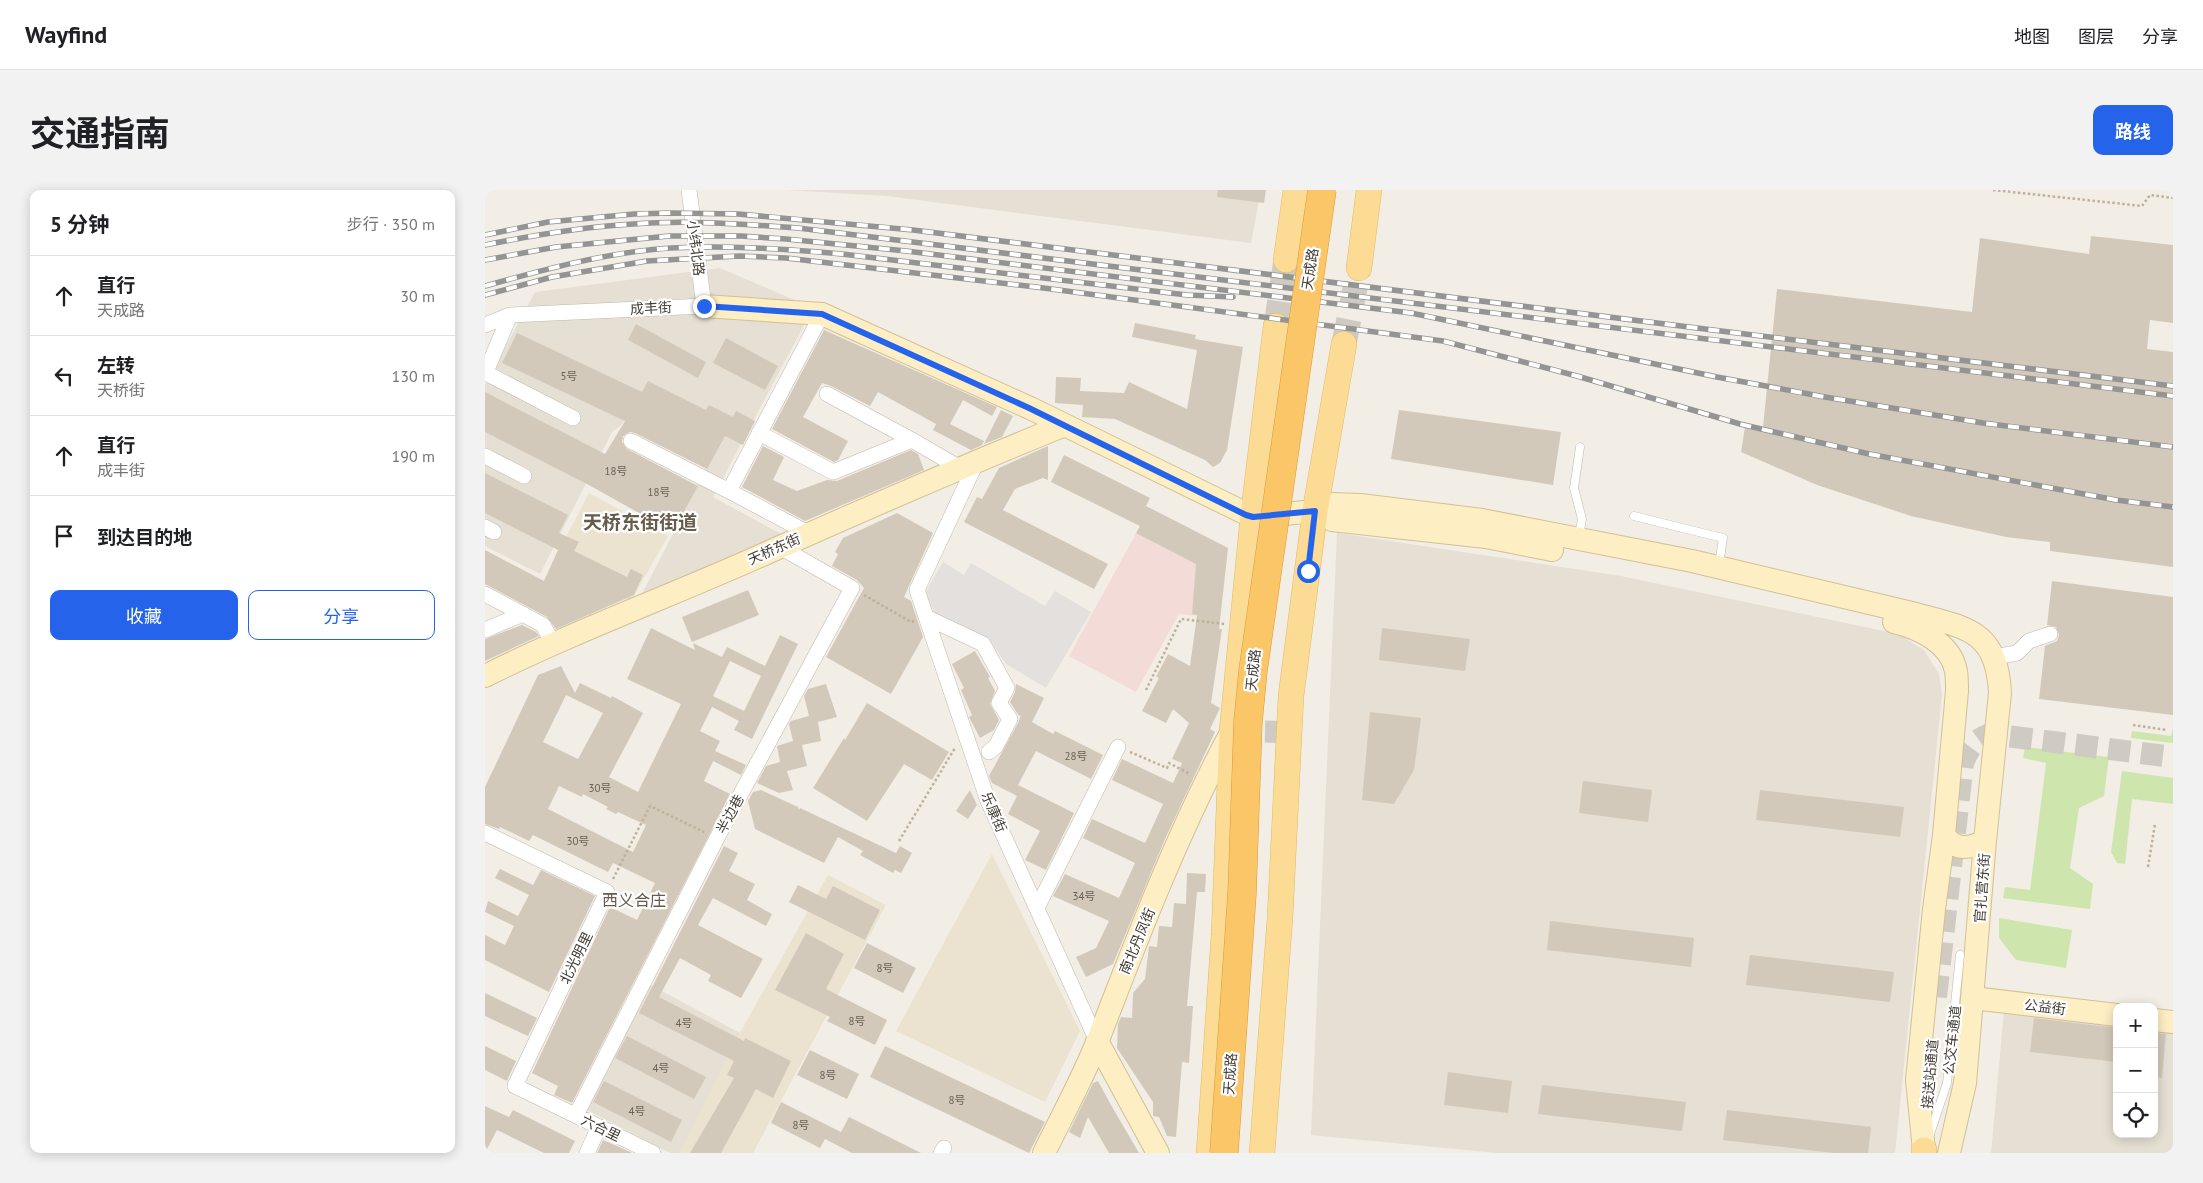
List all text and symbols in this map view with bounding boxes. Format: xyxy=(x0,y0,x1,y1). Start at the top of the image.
text: Wayfind xyxy=(25,19,107,50)
text: 地图 xyxy=(2014,25,2050,48)
text: 图层 xyxy=(2078,25,2114,48)
text: 分享 xyxy=(2142,25,2178,48)
button: 路线 xyxy=(2093,105,2173,155)
text: 交通指南 xyxy=(30,110,170,156)
text: 5 分钟 xyxy=(50,211,109,238)
text: 步行 · 350 m xyxy=(347,214,435,234)
street label: 小纬北路 xyxy=(684,219,708,277)
street label: 天成路 xyxy=(1298,247,1322,291)
text: 直行 xyxy=(97,273,135,297)
icon: ahead xyxy=(50,282,78,310)
text: 30 m xyxy=(400,286,435,306)
route end xyxy=(693,295,716,318)
street label: 成丰街 xyxy=(630,298,672,318)
text: 天成路 xyxy=(97,300,145,320)
text: 左转 xyxy=(97,353,135,377)
icon: left xyxy=(50,362,78,390)
text: 130 m xyxy=(392,366,435,386)
house number: 5号 xyxy=(561,369,578,383)
text: 天桥街 xyxy=(97,380,145,400)
text: 直行 xyxy=(97,433,135,457)
icon: ahead xyxy=(50,442,78,470)
text: 190 m xyxy=(392,446,435,466)
text: 成丰街 xyxy=(97,460,145,480)
house number: 18号 xyxy=(605,464,628,478)
house number: 18号 xyxy=(648,485,671,499)
district label: 天桥东街街道 xyxy=(583,510,697,534)
icon: arrive xyxy=(50,522,78,550)
text: 到达目的地 xyxy=(97,525,192,549)
street label: 天桥东街 xyxy=(745,529,803,569)
route start xyxy=(1297,560,1320,583)
button: 收藏 xyxy=(50,590,238,640)
button: 分享 xyxy=(248,590,435,640)
street label: 天成路 xyxy=(1242,648,1264,692)
house number: 28号 xyxy=(1065,749,1088,763)
house number: 30号 xyxy=(589,781,612,795)
street label: 乐康街 xyxy=(978,789,1010,835)
street label: 半边巷 xyxy=(712,791,748,837)
house number: 30号 xyxy=(567,834,590,848)
street label: 官扎营东街 xyxy=(1971,852,1993,924)
house number: 34号 xyxy=(1073,889,1096,903)
district label: 西义合庄 xyxy=(602,890,666,910)
street label: 南北丹凤街 xyxy=(1115,905,1159,977)
street label: 北光明里 xyxy=(556,929,596,987)
house number: 8号 xyxy=(877,961,894,975)
street label: 公益街 xyxy=(2023,996,2067,1018)
map controls xyxy=(2113,1003,2158,1138)
button: + xyxy=(2113,1003,2158,1048)
street label: 公交车通道 xyxy=(1939,1004,1965,1076)
house number: 8号 xyxy=(849,1014,866,1028)
house number: 4号 xyxy=(676,1016,693,1030)
street label: 接送站通道 xyxy=(1918,1038,1942,1110)
button: − xyxy=(2113,1048,2158,1093)
street label: 天成路 xyxy=(1220,1052,1240,1096)
house number: 4号 xyxy=(653,1061,670,1075)
house number: 8号 xyxy=(820,1068,837,1082)
house number: 8号 xyxy=(949,1093,966,1107)
button: locate xyxy=(2113,1093,2158,1138)
house number: 4号 xyxy=(629,1104,646,1118)
street label: 六合里 xyxy=(578,1111,624,1145)
house number: 8号 xyxy=(793,1118,810,1132)

